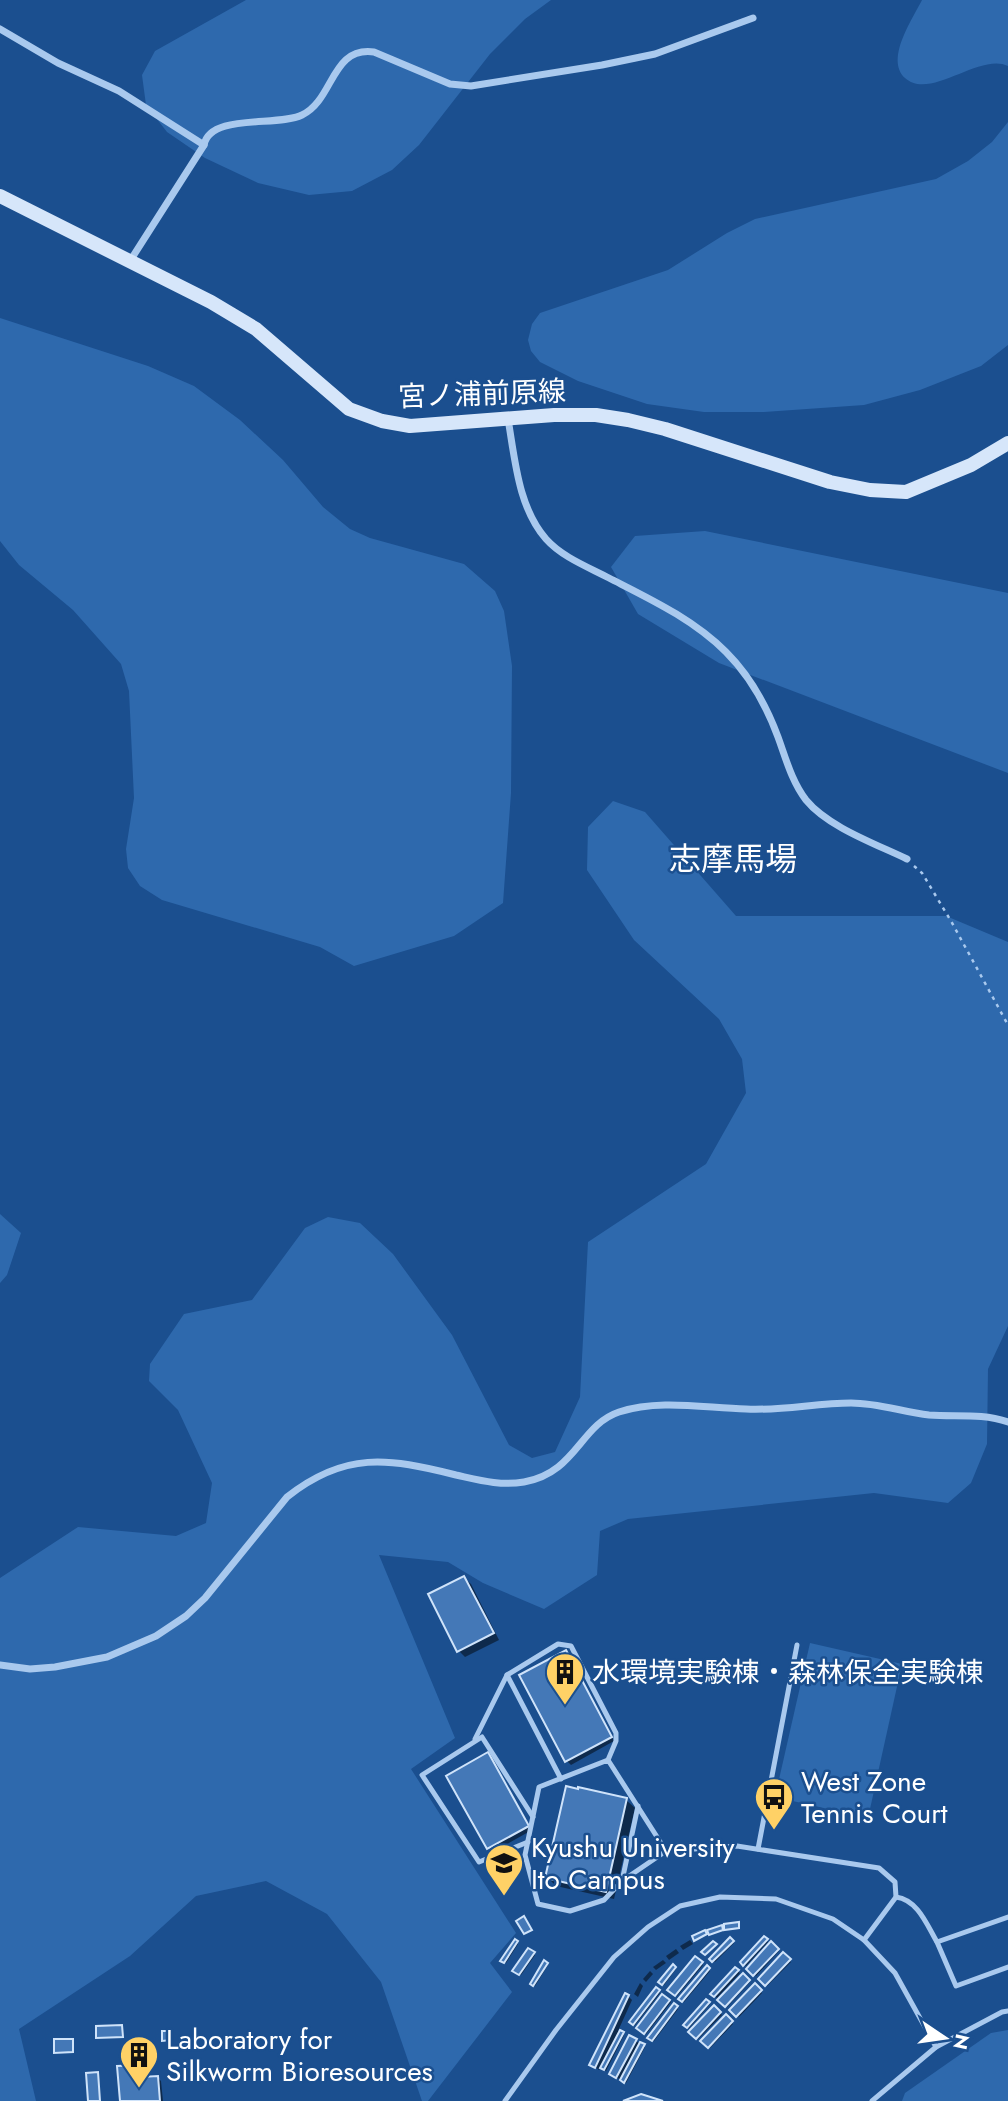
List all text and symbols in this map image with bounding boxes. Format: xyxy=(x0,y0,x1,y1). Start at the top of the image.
street label: 宮ノ浦前原線 xyxy=(397,371,567,417)
district label: 志摩馬場 xyxy=(669,836,797,882)
building icon: 水環境実験棟・森林保全実験棟 xyxy=(544,1651,586,1706)
place label: 水環境実験棟・森林保全実験棟 xyxy=(592,1652,984,1693)
place label: West Zone Tennis Court xyxy=(801,1761,948,1834)
bus stop icon: West Zone Tennis Court xyxy=(753,1776,795,1831)
place label: Kyushu University Ito Campus xyxy=(531,1827,735,1900)
school or university icon: Kyushu University Ito Campus xyxy=(483,1842,525,1897)
north arrow xyxy=(910,2003,980,2073)
place label: Laboratory for Silkworm Bioresources xyxy=(166,2019,433,2092)
text: N xyxy=(946,2031,976,2052)
building icon: Laboratory for Silkworm Bioresources xyxy=(118,2034,160,2089)

